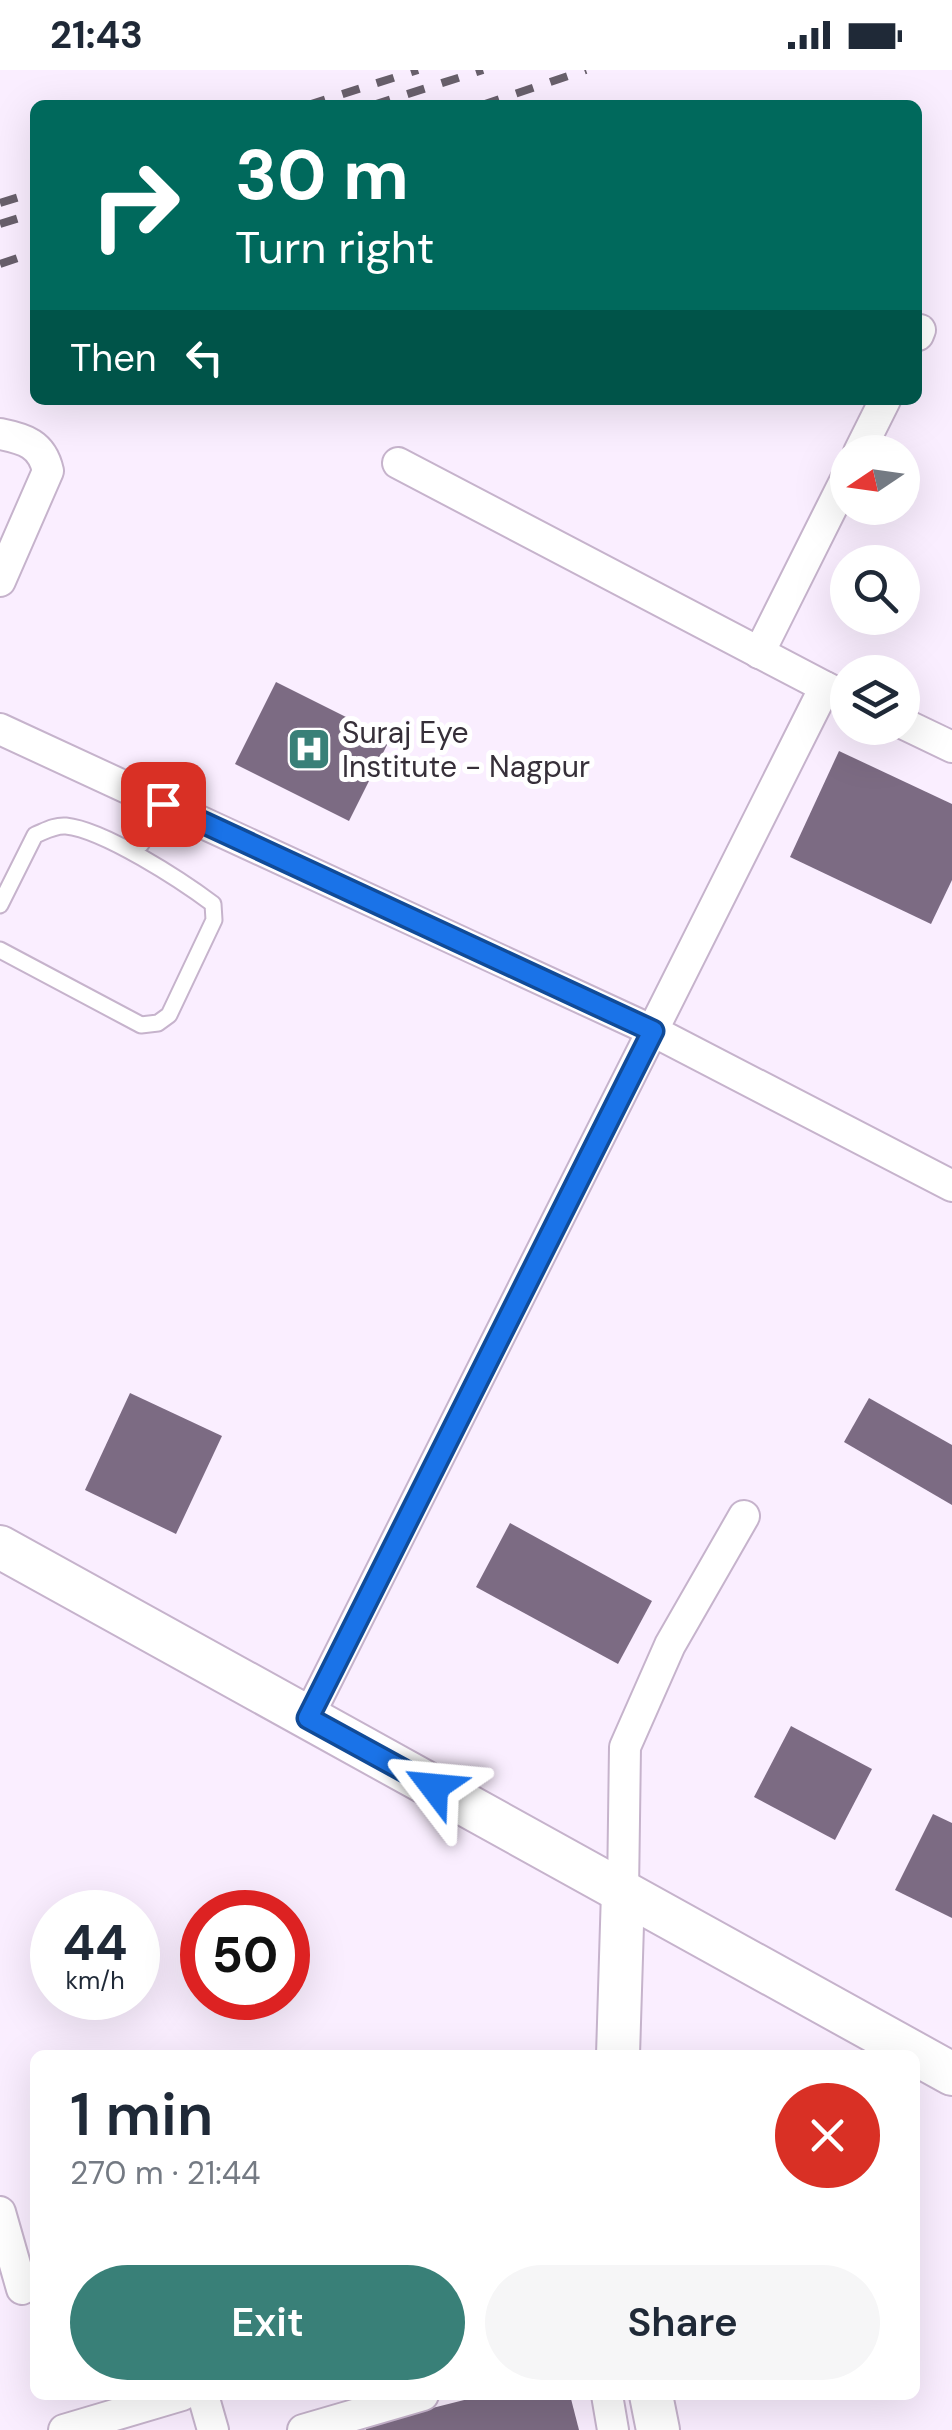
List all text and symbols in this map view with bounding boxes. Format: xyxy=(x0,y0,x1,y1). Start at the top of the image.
text: 21:43 xyxy=(50,10,143,60)
text: 30 m xyxy=(235,130,409,221)
icon: right xyxy=(70,140,200,270)
text: Turn right xyxy=(235,218,434,277)
icon: left xyxy=(177,330,232,385)
text: Then xyxy=(70,333,157,383)
north arrow xyxy=(830,435,920,525)
map controls xyxy=(830,435,920,745)
button: search xyxy=(830,545,920,635)
button: layers xyxy=(830,655,920,745)
place label: Suraj Eye Institute - Nagpur xyxy=(342,713,590,786)
hospital icon: Suraj Eye Institute - Nagpur xyxy=(286,726,332,772)
pin xyxy=(121,762,206,847)
icon: arrive xyxy=(136,777,191,832)
position arrow xyxy=(382,1735,486,1839)
speed limit sign: 50 xyxy=(180,1890,310,2020)
text: 44 xyxy=(63,1910,128,1976)
text: km/h xyxy=(65,1964,125,1997)
text: 1 min xyxy=(70,2075,213,2154)
button: close xyxy=(775,2083,880,2188)
text: 270 m · 21:44 xyxy=(70,2152,261,2194)
button: Exit xyxy=(70,2265,465,2380)
button: Share xyxy=(485,2265,880,2380)

